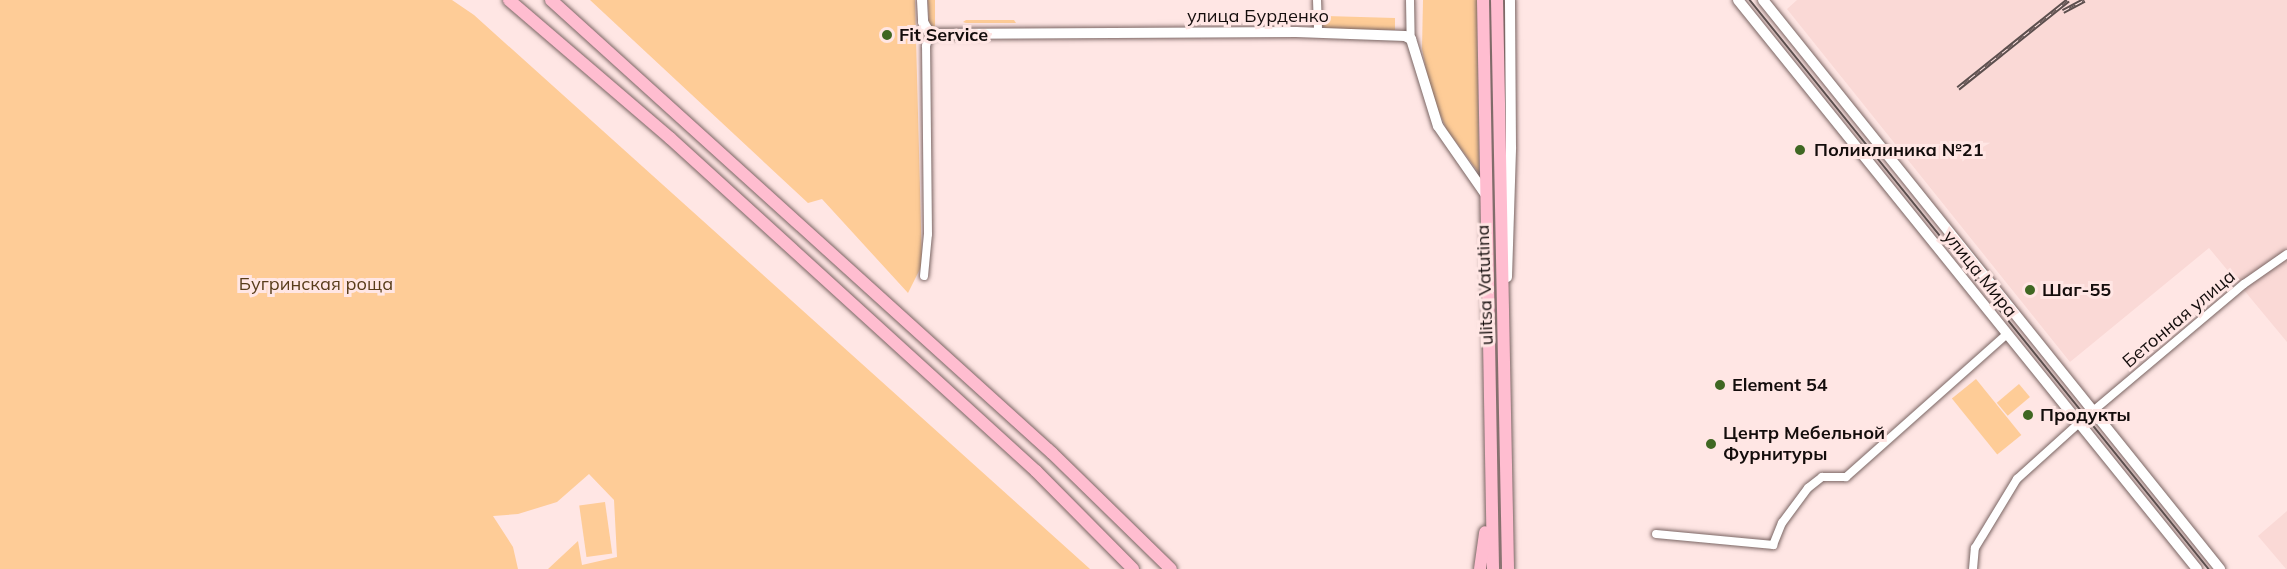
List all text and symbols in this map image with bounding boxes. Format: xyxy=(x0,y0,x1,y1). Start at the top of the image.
street label: улица Бурденко xyxy=(1187,5,1329,27)
place label: Fit Service xyxy=(899,24,988,46)
marker: Fit Service xyxy=(880,28,894,42)
place label: Поликлиника №21 xyxy=(1814,139,1983,161)
marker: Поликлиника №21 xyxy=(1791,141,1809,159)
street label: ulitsa Vatutina xyxy=(1472,224,1498,346)
street label: улица Мира xyxy=(1938,226,2022,322)
street label: Бетонная улица xyxy=(2118,266,2240,372)
park label: Бугринская роща xyxy=(239,273,393,295)
place label: Шаг-55 xyxy=(2042,279,2111,301)
marker: Шаг-55 xyxy=(2023,283,2037,297)
place label: Element 54 xyxy=(1732,374,1828,396)
marker: Element 54 xyxy=(1713,378,1727,392)
place label: Продукты xyxy=(2040,404,2131,426)
marker: Продукты xyxy=(2021,408,2035,422)
place label: Центр Мебельной Фурнитуры xyxy=(1723,423,1885,466)
marker: Центр Мебельной Фурнитуры xyxy=(1704,437,1718,451)

